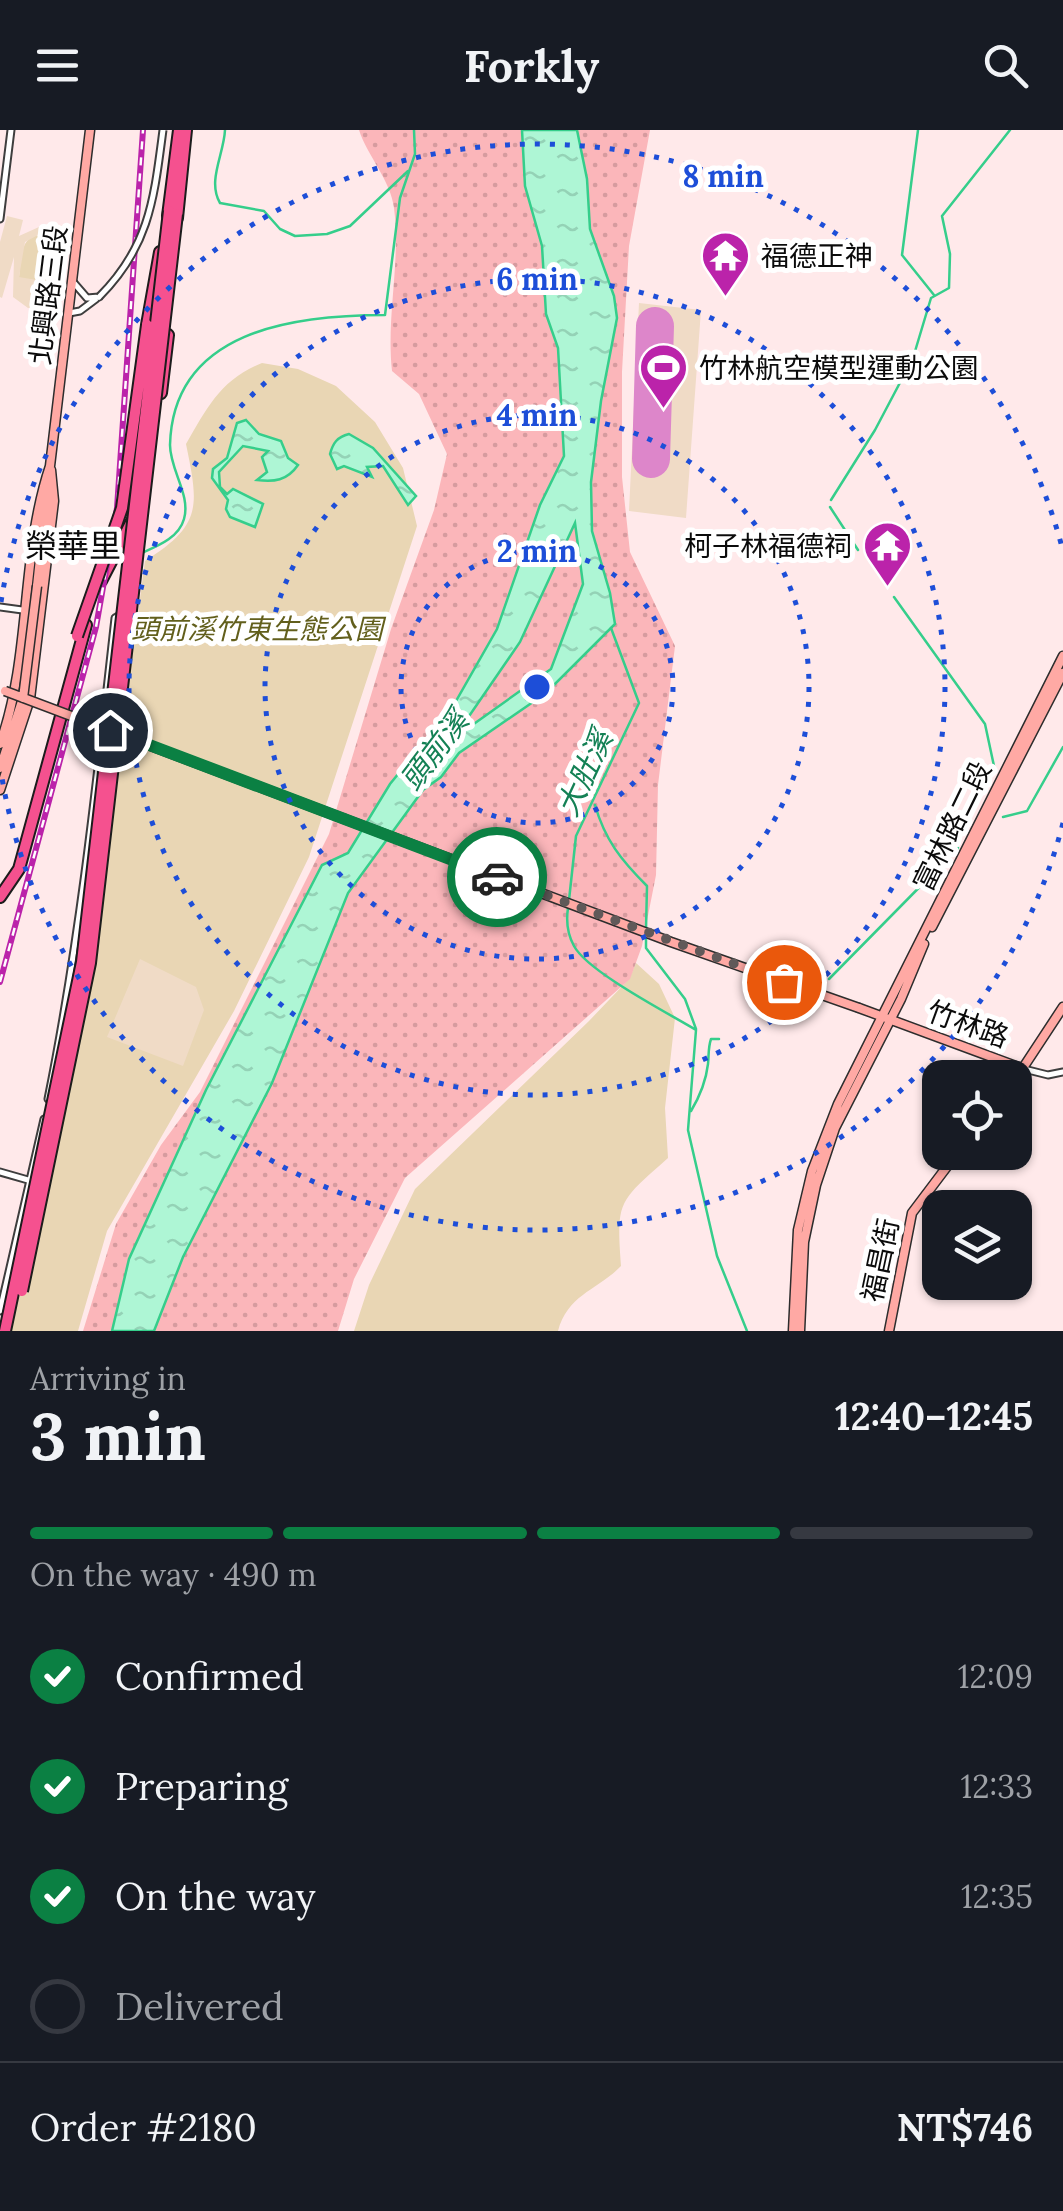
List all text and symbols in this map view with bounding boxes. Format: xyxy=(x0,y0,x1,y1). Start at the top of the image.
text: Forkly xyxy=(464,37,599,94)
icon: menu xyxy=(30,38,85,93)
icon: search xyxy=(978,38,1033,93)
text: 8 min xyxy=(682,157,764,195)
street label: 北興路三段 xyxy=(22,223,74,367)
temple icon: 福德正神 xyxy=(700,230,752,298)
place label: 福德正神 xyxy=(761,238,873,274)
text: 6 min xyxy=(496,260,578,298)
sports icon: 竹林航空模型運動公園 xyxy=(638,342,690,410)
place label: 竹林航空模型運動公園 xyxy=(699,350,979,386)
text: 4 min xyxy=(497,396,577,434)
temple icon: 柯子林福德祠 xyxy=(861,520,913,588)
district label: 榮華里 xyxy=(25,525,121,566)
place label: 柯子林福德祠 xyxy=(684,528,852,564)
text: 2 min xyxy=(497,532,577,570)
park label: 頭前溪竹東生態公園 xyxy=(131,611,387,647)
centre of rings xyxy=(519,669,555,705)
pin xyxy=(68,688,153,773)
water label: 頭前溪 xyxy=(392,699,479,797)
icon: home xyxy=(83,703,138,758)
water label: 大肚溪 xyxy=(548,721,622,822)
street label: 富林路二段 xyxy=(905,755,999,897)
courier xyxy=(447,827,547,927)
icon: car xyxy=(470,850,525,905)
pin xyxy=(742,940,827,1025)
icon: bag xyxy=(757,955,812,1010)
street label: 竹林路 xyxy=(922,993,1014,1055)
map controls xyxy=(922,1060,1032,1300)
button: locate xyxy=(922,1060,1032,1170)
button: layers xyxy=(922,1190,1032,1300)
street label: 福昌街 xyxy=(854,1215,906,1305)
text: Arriving in xyxy=(30,1358,186,1399)
text: 12:40–12:45 xyxy=(835,1392,1033,1440)
text: 3 min xyxy=(30,1395,206,1478)
text: On the way · 490 m xyxy=(30,1554,317,1595)
icon: check xyxy=(30,1649,85,1704)
text: Confirmed xyxy=(115,1652,304,1700)
text: 12:09 xyxy=(958,1656,1033,1697)
icon: check xyxy=(30,1759,85,1814)
text: Preparing xyxy=(115,1762,288,1810)
text: 12:33 xyxy=(961,1766,1033,1807)
icon: check xyxy=(30,1869,85,1924)
text: On the way xyxy=(115,1872,316,1920)
text: 12:35 xyxy=(961,1876,1033,1917)
text: Delivered xyxy=(115,1982,284,2030)
text: Order #2180 xyxy=(30,2103,257,2151)
text: NT$746 xyxy=(897,2103,1033,2151)

